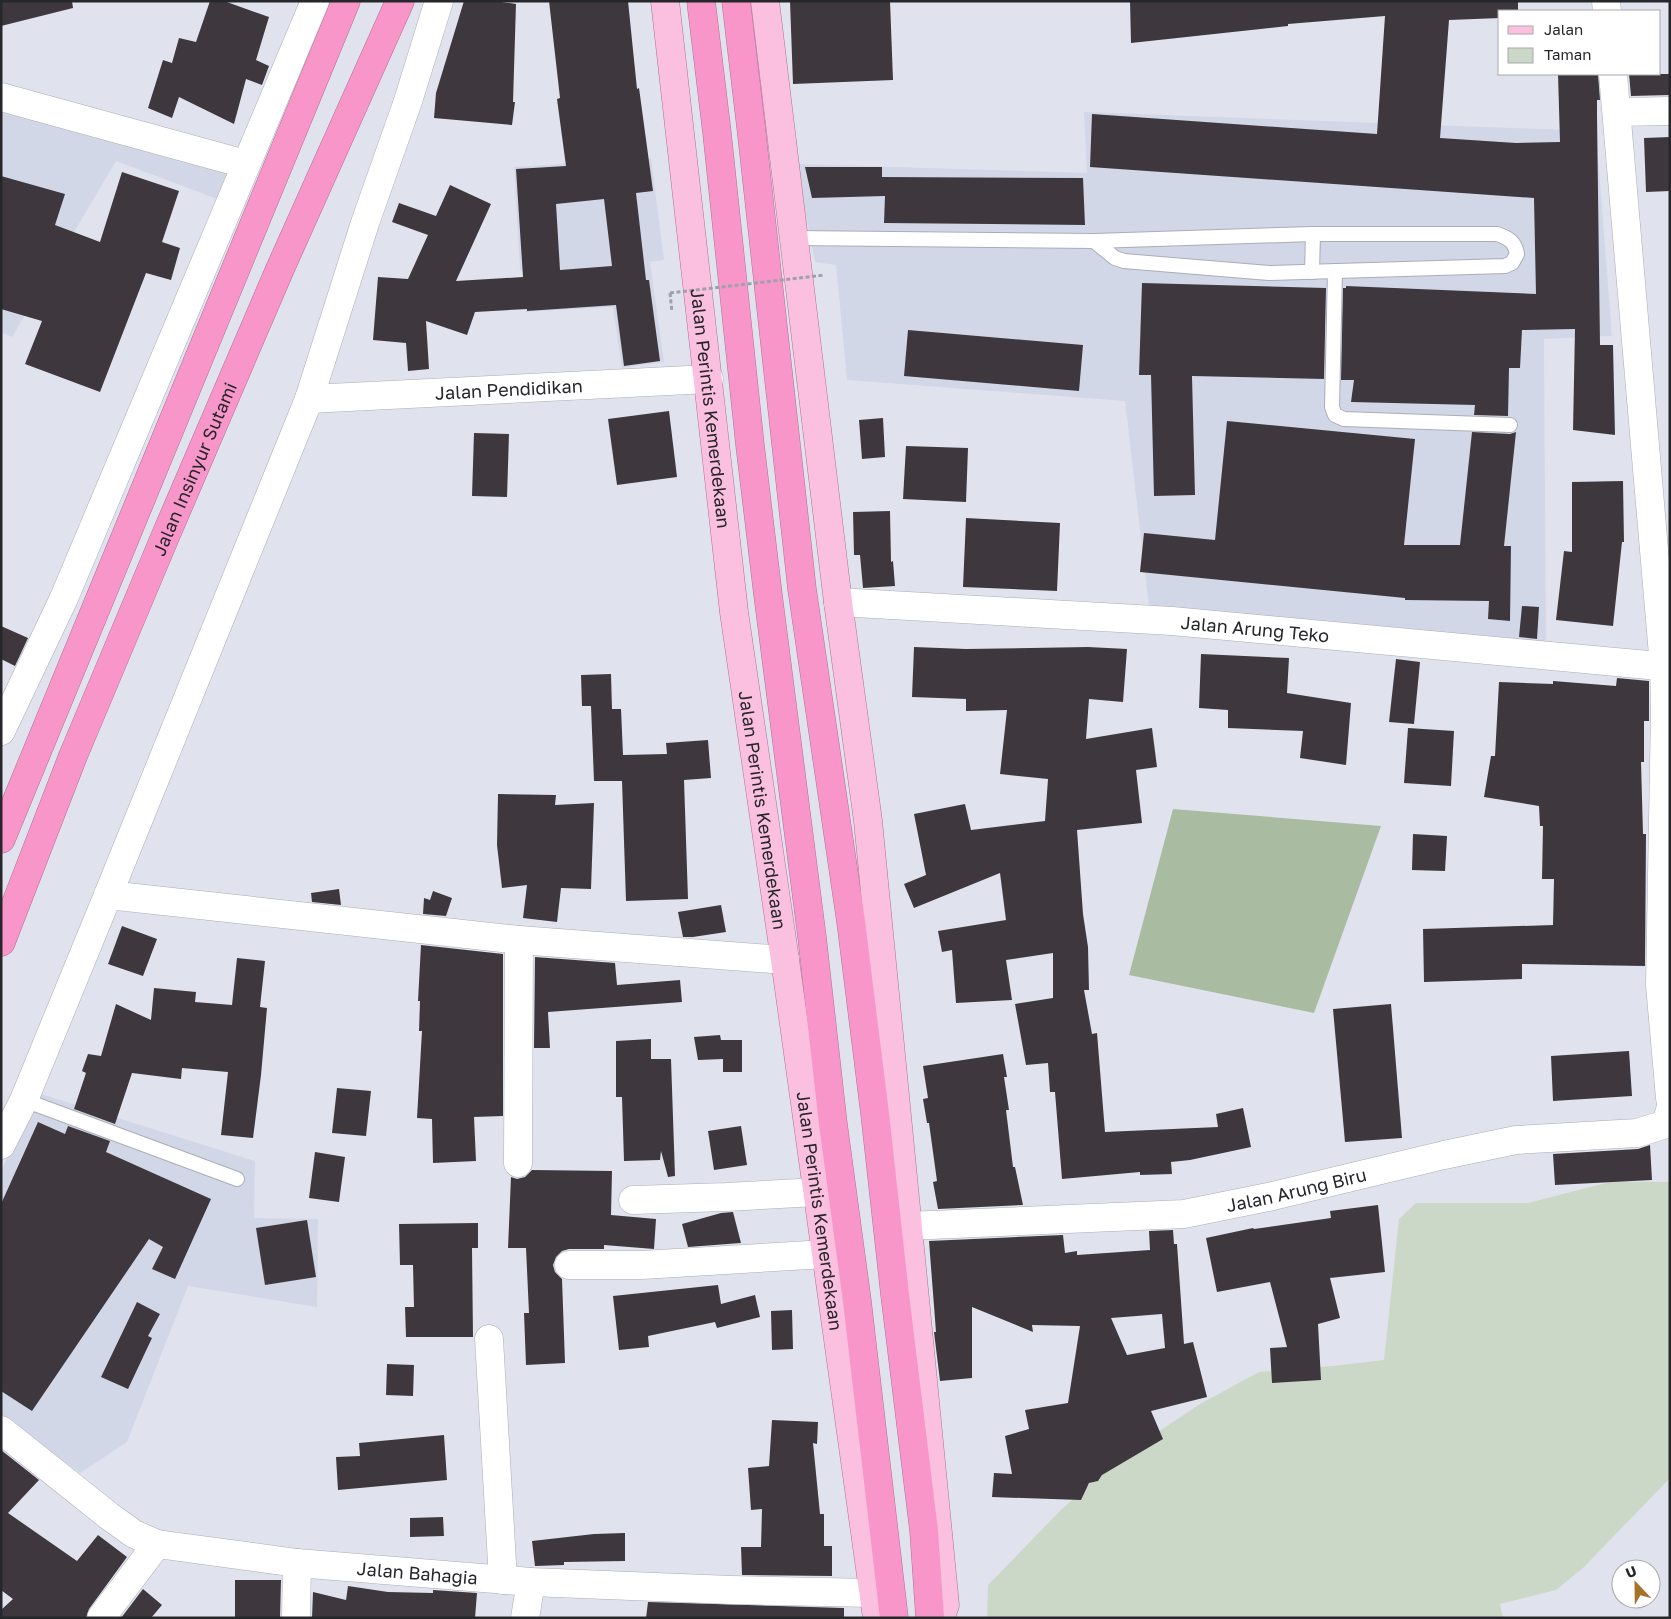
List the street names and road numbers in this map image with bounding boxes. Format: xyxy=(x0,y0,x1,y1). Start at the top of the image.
street label: Jalan Perintis Kemerdekaan xyxy=(687,287,735,530)
street label: Jalan Pendidikan xyxy=(434,374,583,404)
street label: Jalan Insinyur Sutami xyxy=(147,379,241,559)
street label: Jalan Arung Teko xyxy=(1180,611,1330,646)
street label: Jalan Perintis Kemerdekaan xyxy=(735,689,791,931)
street label: Jalan Perintis Kemerdekaan xyxy=(792,1090,848,1332)
street label: Jalan Arung Biru xyxy=(1224,1163,1368,1216)
street label: Jalan Bahagia xyxy=(356,1557,479,1589)

